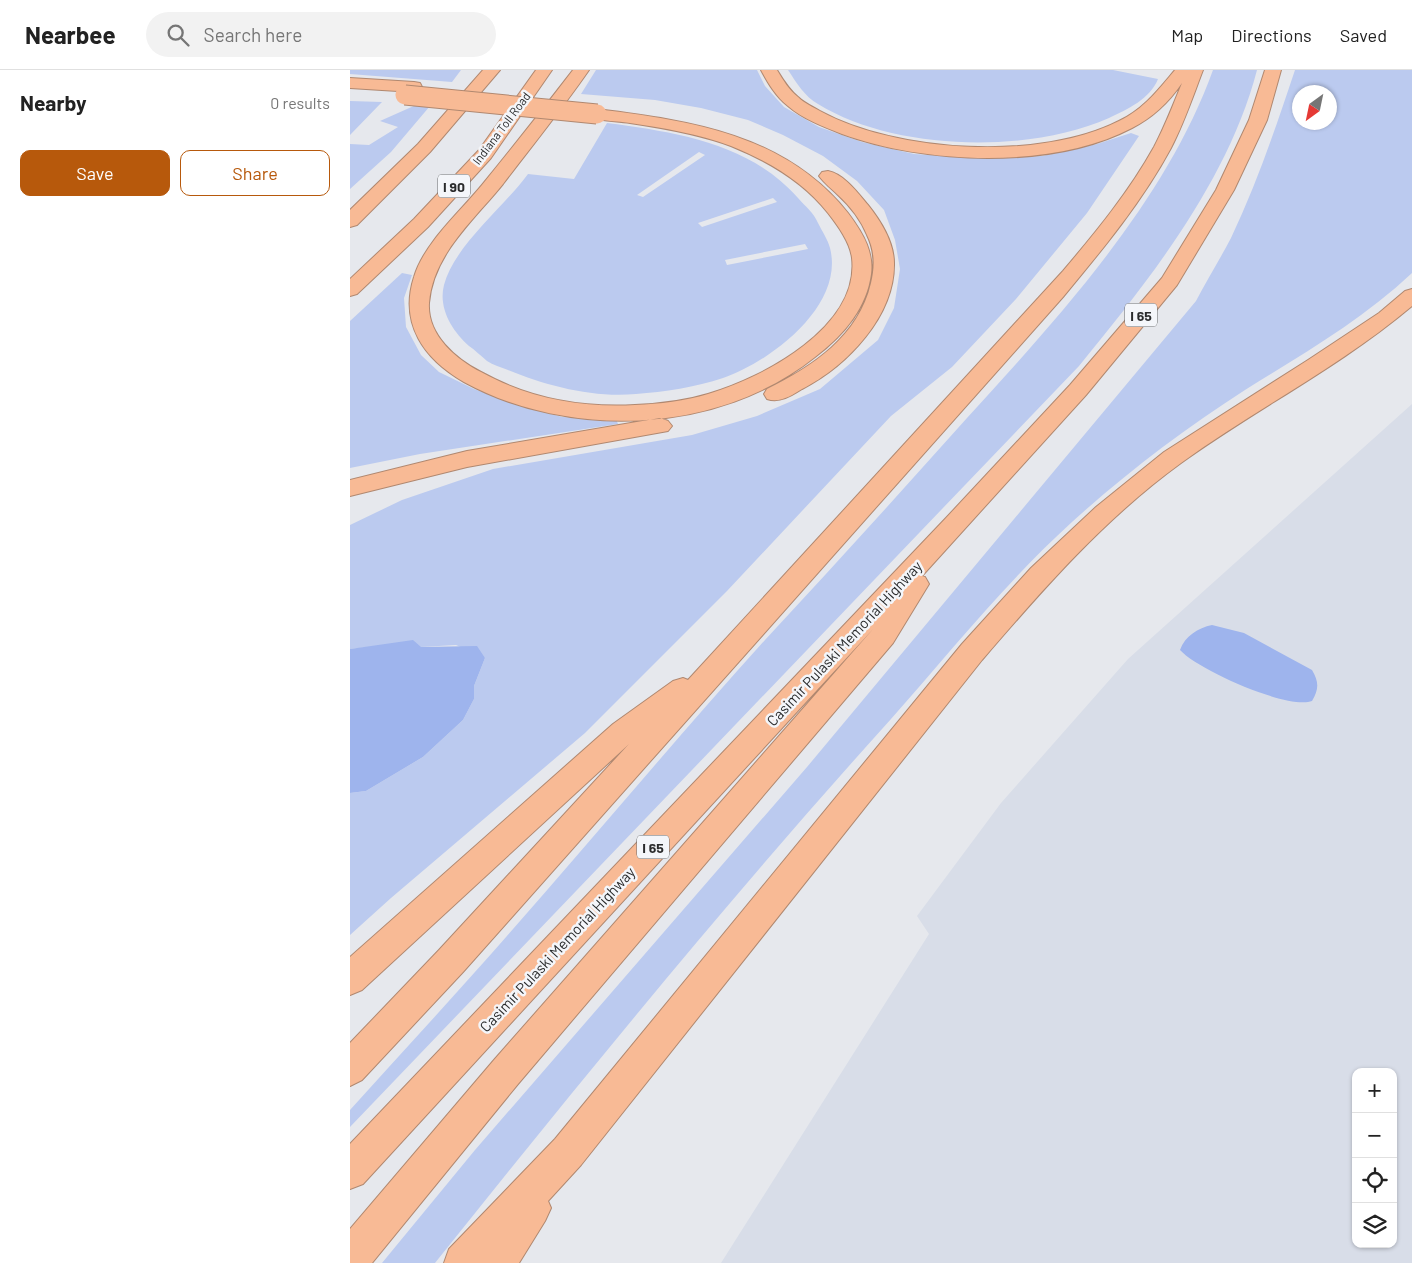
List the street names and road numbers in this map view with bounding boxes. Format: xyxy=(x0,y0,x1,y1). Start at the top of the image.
street label: Indiana Toll Road xyxy=(469,89,533,167)
road number: I 90 xyxy=(438,174,470,198)
road number: I 65 xyxy=(1125,304,1157,326)
street label: Casimir Pulaski Memorial Highway xyxy=(763,557,925,729)
road number: I 65 xyxy=(637,836,669,859)
street label: Casimir Pulaski Memorial Highway xyxy=(476,863,638,1035)

